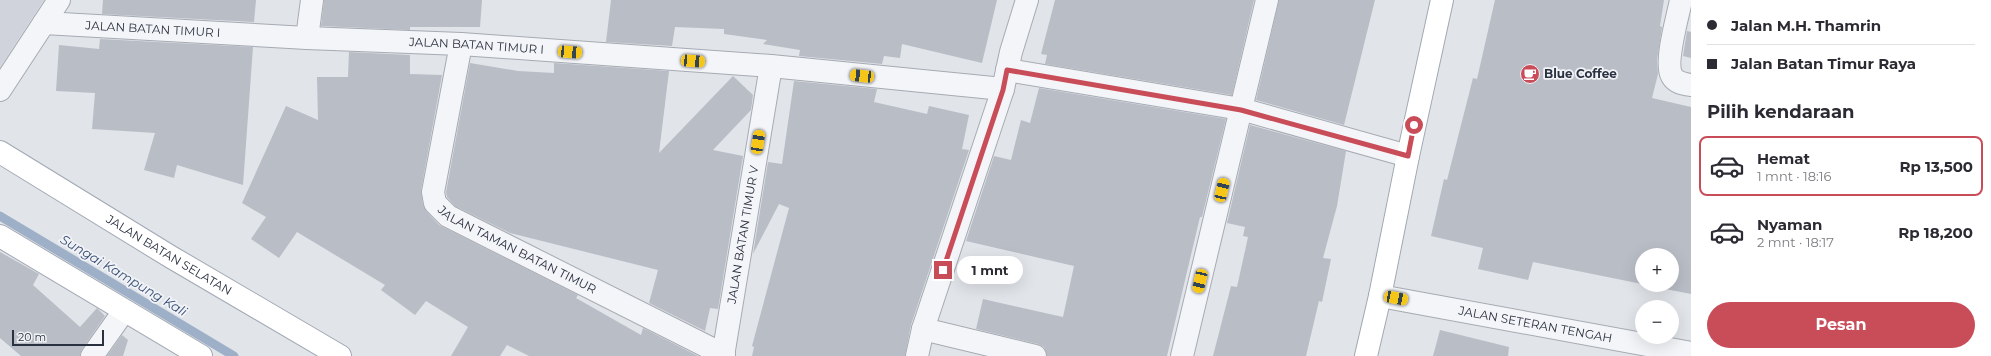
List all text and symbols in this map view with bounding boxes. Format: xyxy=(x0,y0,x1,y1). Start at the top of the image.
text: Jalan M.H. Thamrin xyxy=(1731,16,1881,35)
street label: JALAN BATAN TIMUR I xyxy=(84,17,221,40)
street label: JALAN BATAN TIMUR I xyxy=(408,34,544,57)
car xyxy=(558,45,582,59)
car xyxy=(681,54,705,68)
text: Jalan Batan Timur Raya xyxy=(1731,54,1916,73)
cafe icon: Blue Coffee xyxy=(1519,63,1541,85)
place label: Blue Coffee xyxy=(1544,66,1617,81)
car xyxy=(849,69,875,83)
text: Pilih kendaraan xyxy=(1707,101,1854,123)
route start xyxy=(1405,116,1423,134)
car xyxy=(750,129,766,155)
icon: car xyxy=(1709,148,1745,184)
text: Hemat xyxy=(1757,149,1810,168)
text: Rp 13,500 xyxy=(1899,157,1973,176)
street label: JALAN BATAN TIMUR V xyxy=(724,164,762,306)
text: 1 mnt · 18:16 xyxy=(1757,168,1831,184)
car xyxy=(1213,177,1231,203)
street label: JALAN TAMAN BATAN TIMUR xyxy=(434,202,599,297)
street label: JALAN BATAN SELATAN xyxy=(103,211,235,298)
icon: car xyxy=(1709,214,1745,250)
text: Nyaman xyxy=(1757,215,1822,234)
text: Rp 18,200 xyxy=(1898,223,1973,242)
water label: Sungai Kampung Kali xyxy=(58,231,191,319)
text: 2 mnt · 18:17 xyxy=(1757,234,1834,250)
map controls xyxy=(1635,248,1679,344)
button: + xyxy=(1635,248,1679,292)
callout: 1 mnt xyxy=(957,256,1023,284)
route end xyxy=(934,261,952,279)
text: 1 mnt xyxy=(971,262,1009,278)
car xyxy=(1191,268,1209,294)
car xyxy=(1383,290,1409,306)
button: − xyxy=(1635,300,1679,344)
street label: JALAN SETERAN TENGAH xyxy=(1456,302,1614,345)
button: Pesan xyxy=(1707,302,1975,348)
scale bar xyxy=(12,328,104,347)
text: 20 m xyxy=(18,330,46,344)

